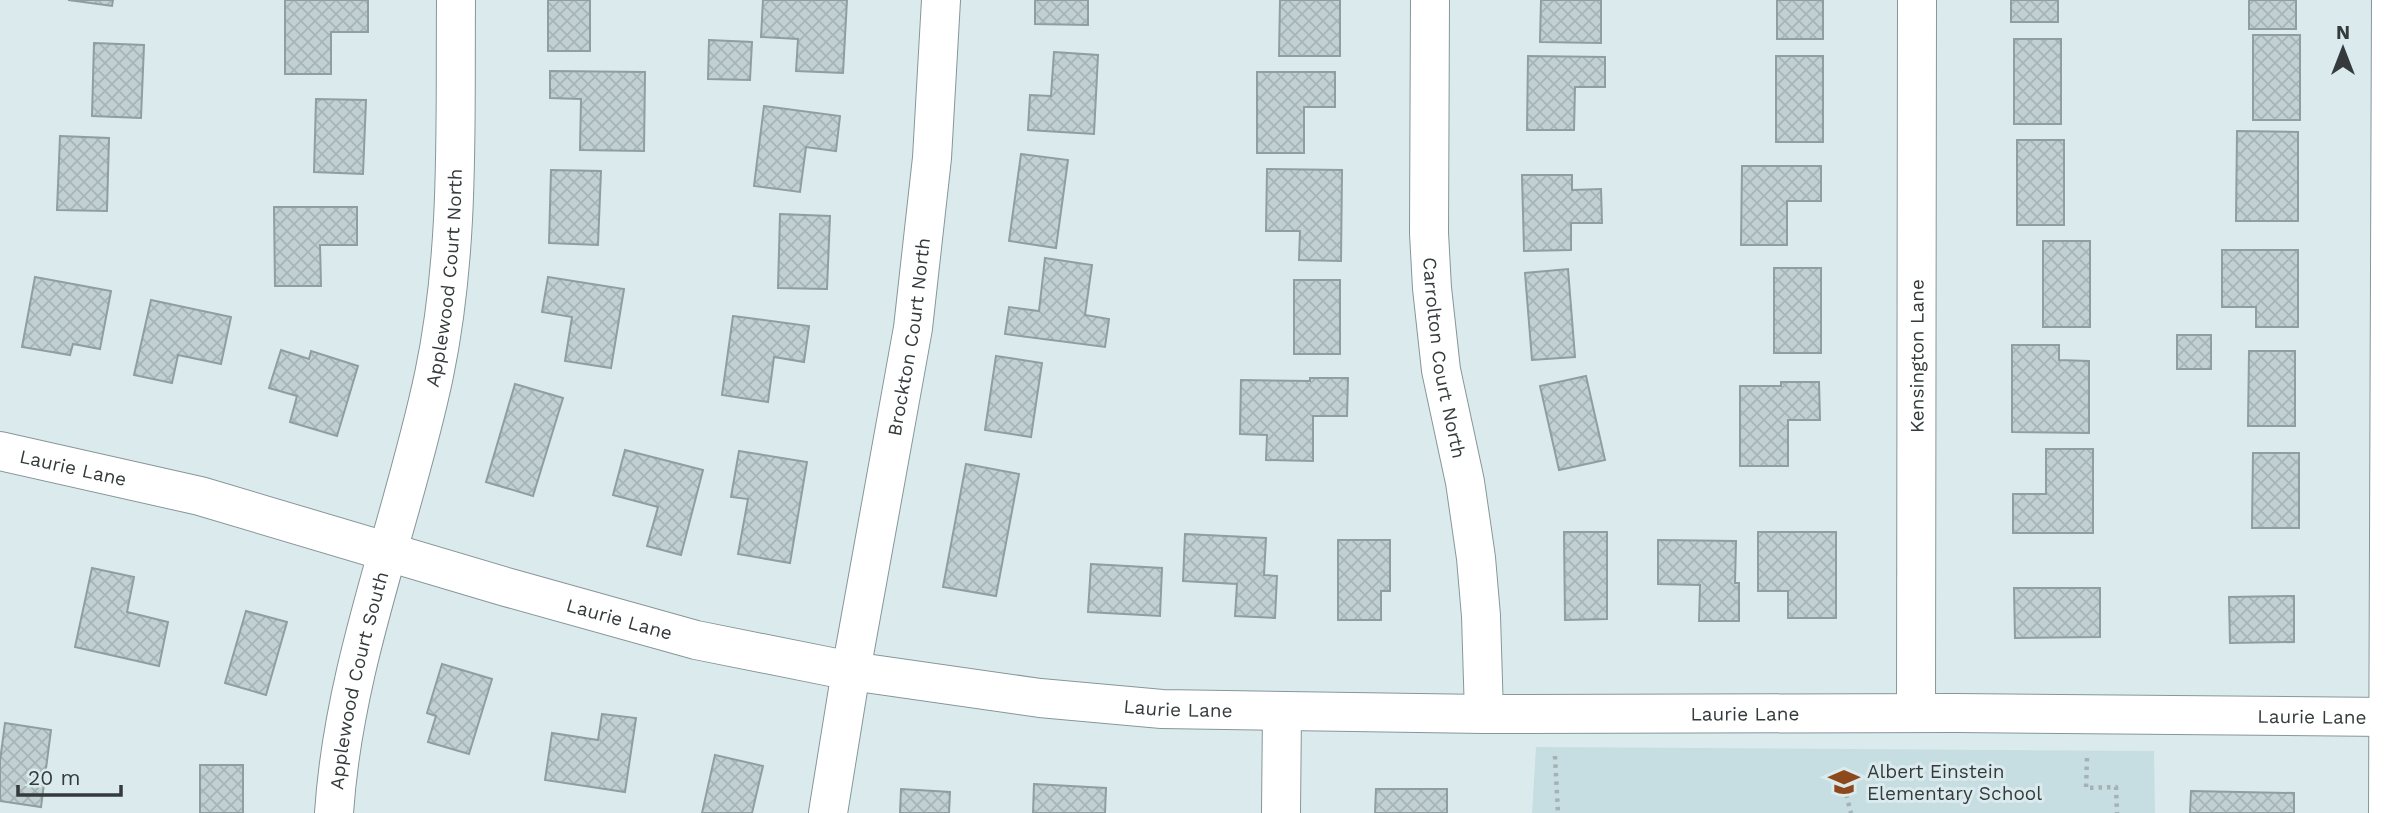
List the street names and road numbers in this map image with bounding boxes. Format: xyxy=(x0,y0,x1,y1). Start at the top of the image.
street label: Applewood Court North xyxy=(421,168,467,389)
street label: Brockton Court North xyxy=(883,237,935,438)
street label: Carrolton Court North xyxy=(1418,257,1471,461)
street label: Kensington Lane xyxy=(1905,279,1929,433)
street label: Laurie Lane xyxy=(17,445,129,491)
street label: Applewood Court South xyxy=(325,569,393,791)
street label: Laurie Lane xyxy=(564,593,675,645)
street label: Laurie Lane xyxy=(1123,695,1233,722)
street label: Laurie Lane xyxy=(1690,702,1800,726)
street label: Laurie Lane xyxy=(2257,705,2367,729)

